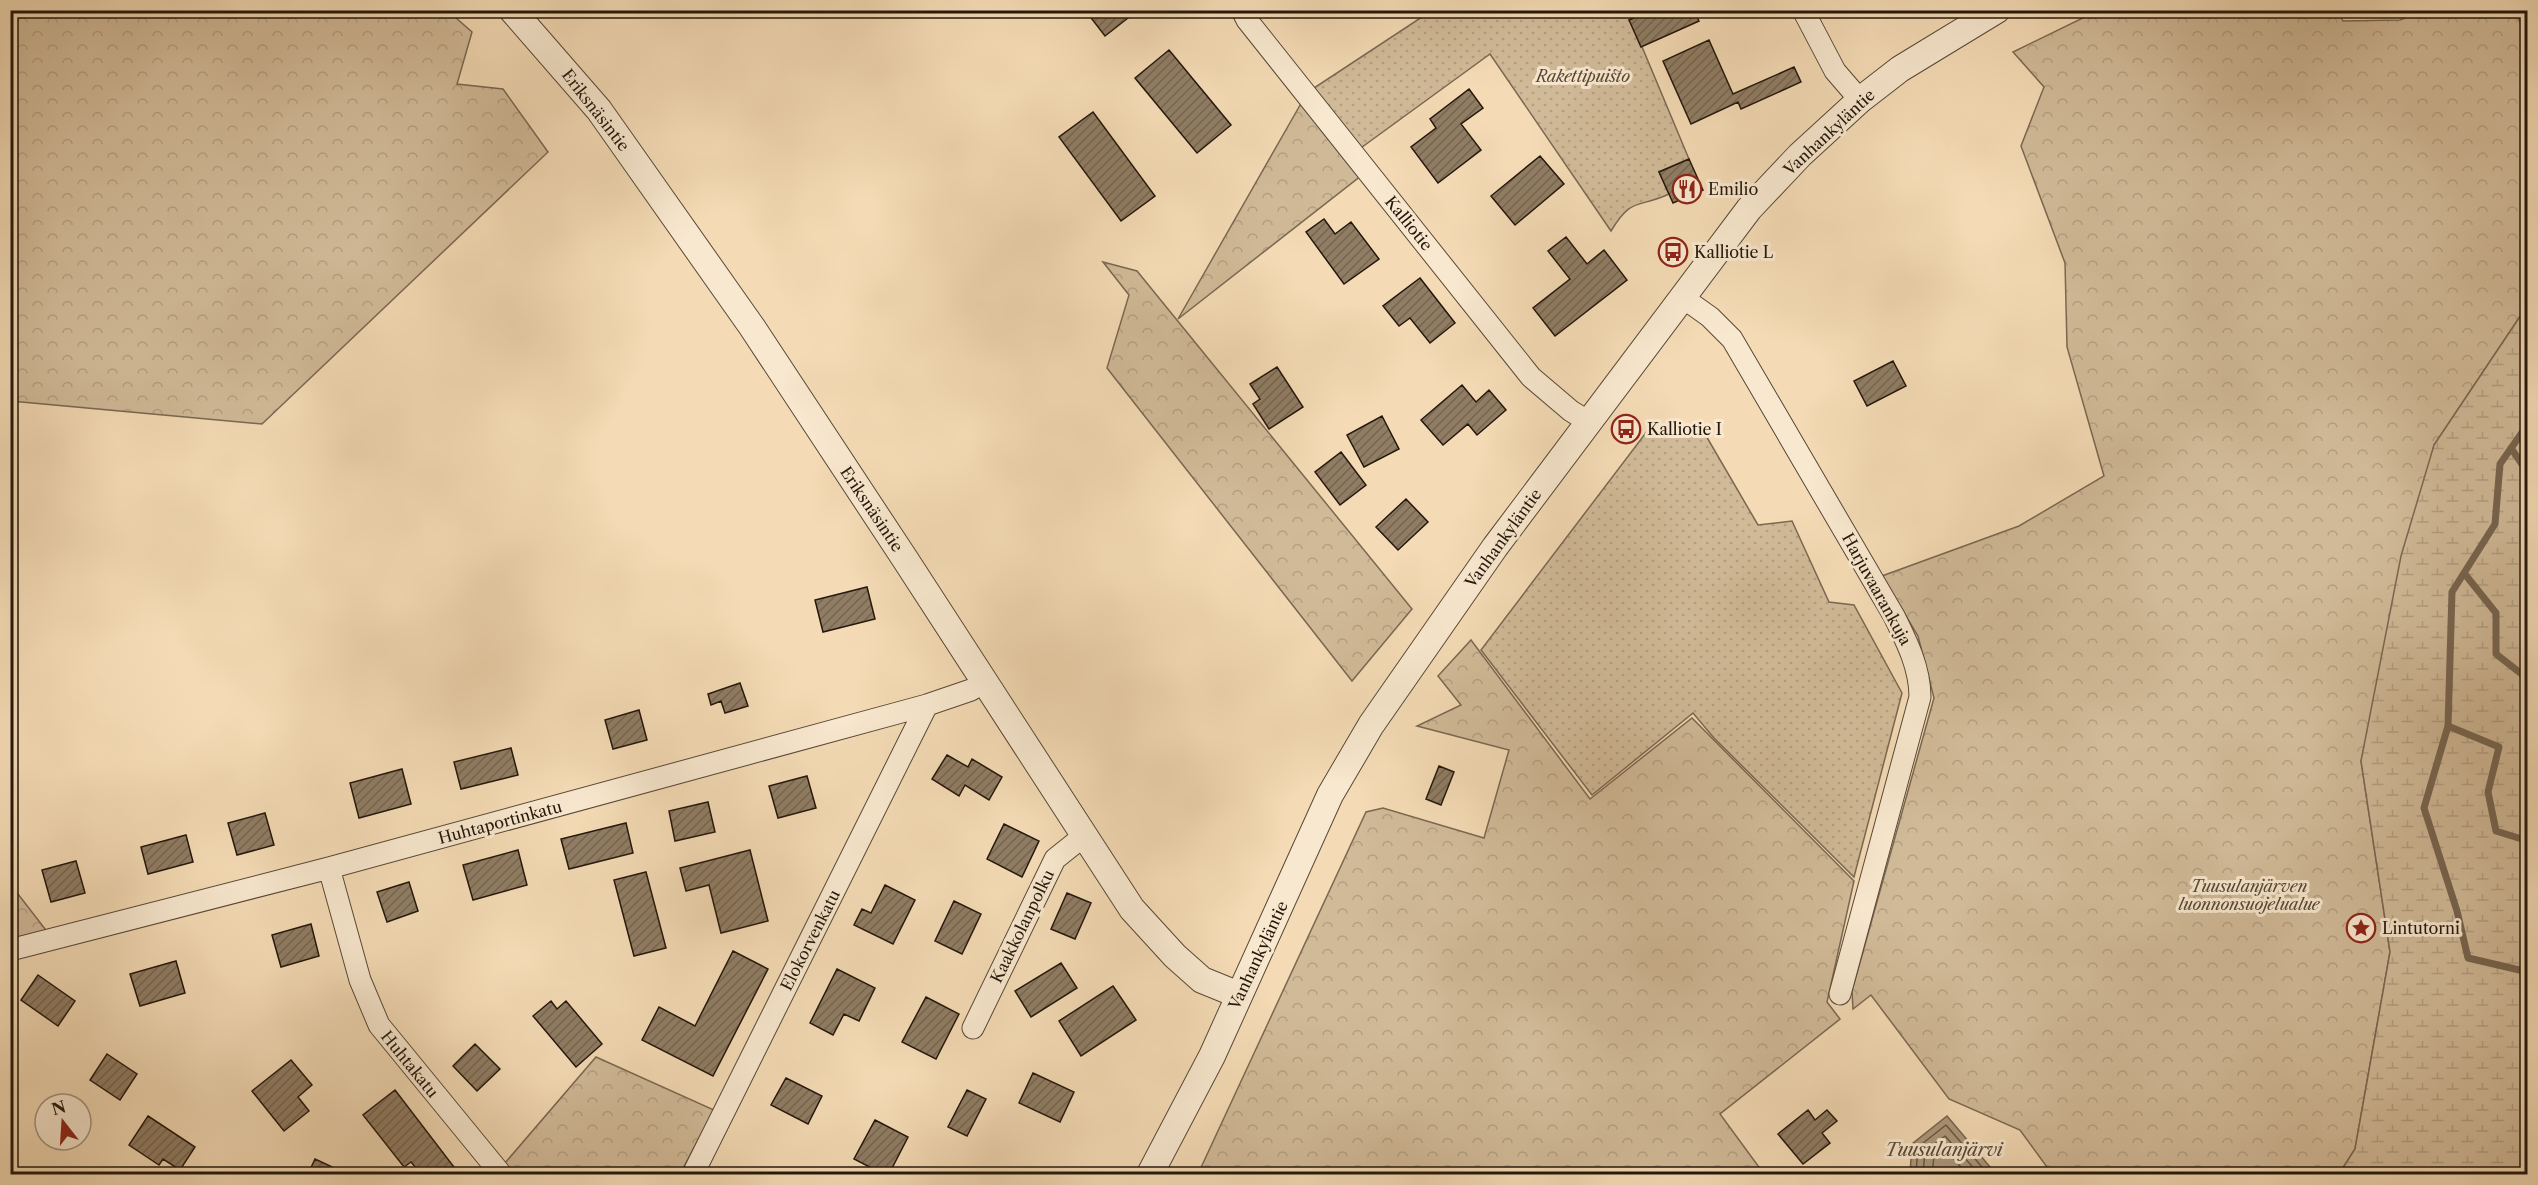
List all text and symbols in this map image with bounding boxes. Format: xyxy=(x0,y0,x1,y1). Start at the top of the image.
street label: Eriksnäsintie xyxy=(558,65,634,155)
park label: Rakettipuisto xyxy=(1534,66,1630,86)
street label: Vanhankyläntie xyxy=(1778,85,1879,180)
restaurant icon: Emilio xyxy=(1671,173,1703,205)
place label: Emilio xyxy=(1708,179,1758,199)
street label: Kalliotie xyxy=(1381,192,1437,254)
bus stop icon: Kalliotie L xyxy=(1657,236,1689,268)
place label: Kalliotie L xyxy=(1694,242,1774,262)
bus stop icon: Kalliotie I xyxy=(1610,413,1642,445)
place label: Kalliotie I xyxy=(1647,419,1722,439)
street label: Eriksnäsintie xyxy=(836,463,908,556)
street label: Vanhankyläntie xyxy=(1460,485,1546,592)
street label: Harjuvaarankuja xyxy=(1838,529,1916,649)
street label: Huhtaportinkatu xyxy=(436,796,564,848)
street label: Kaakkolanpolku xyxy=(986,866,1058,986)
park label: Tuusulanjärven luonnonsuojelualue xyxy=(2178,876,2321,914)
street label: Elokorvenkatu xyxy=(776,886,844,994)
street label: Vanhankyläntie xyxy=(1224,897,1292,1013)
place icon: Lintutorni xyxy=(2345,912,2377,944)
place label: Lintutorni xyxy=(2382,918,2460,938)
street label: Huhtakatu xyxy=(377,1027,443,1102)
north arrow xyxy=(33,1092,93,1152)
text: N xyxy=(49,1096,68,1119)
water label: Tuusulanjärvi xyxy=(1885,1139,2004,1161)

